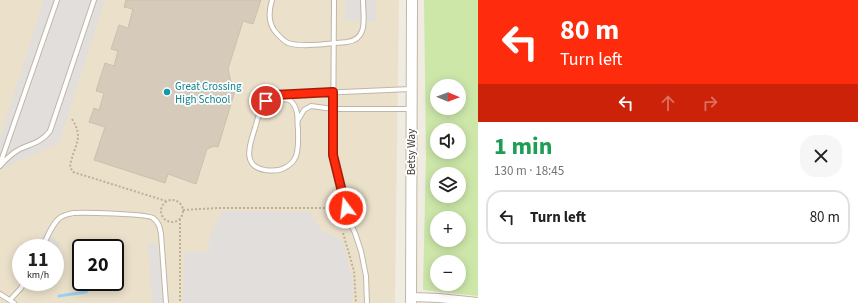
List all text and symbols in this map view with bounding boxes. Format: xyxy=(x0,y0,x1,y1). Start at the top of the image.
text: 80 m xyxy=(560,10,619,50)
icon: left xyxy=(494,16,546,68)
text: Turn left xyxy=(560,47,622,72)
place label: Great Crossing High School xyxy=(175,79,242,107)
north arrow xyxy=(430,79,466,115)
map controls xyxy=(430,79,466,291)
pin xyxy=(249,84,283,118)
marker: Great Crossing High School xyxy=(162,87,172,97)
icon: arrive xyxy=(255,90,277,112)
icon: left xyxy=(615,92,637,114)
icon: ahead xyxy=(657,92,679,114)
icon: right xyxy=(699,92,721,114)
button: sound xyxy=(430,123,466,159)
street label: Betsy Way xyxy=(404,129,419,175)
text: 1 min xyxy=(494,129,552,164)
button: close xyxy=(800,135,842,177)
text: 130 m · 18:45 xyxy=(494,162,564,180)
button: layers xyxy=(430,167,466,203)
position arrow xyxy=(325,187,367,229)
icon: left xyxy=(496,206,518,228)
text: Turn left xyxy=(530,207,586,228)
text: 80 m xyxy=(810,207,840,228)
button: + xyxy=(430,211,466,247)
speed limit sign: 20 xyxy=(72,239,124,291)
text: 11 xyxy=(27,246,49,274)
button: − xyxy=(430,255,466,291)
text: km/h xyxy=(27,268,49,282)

